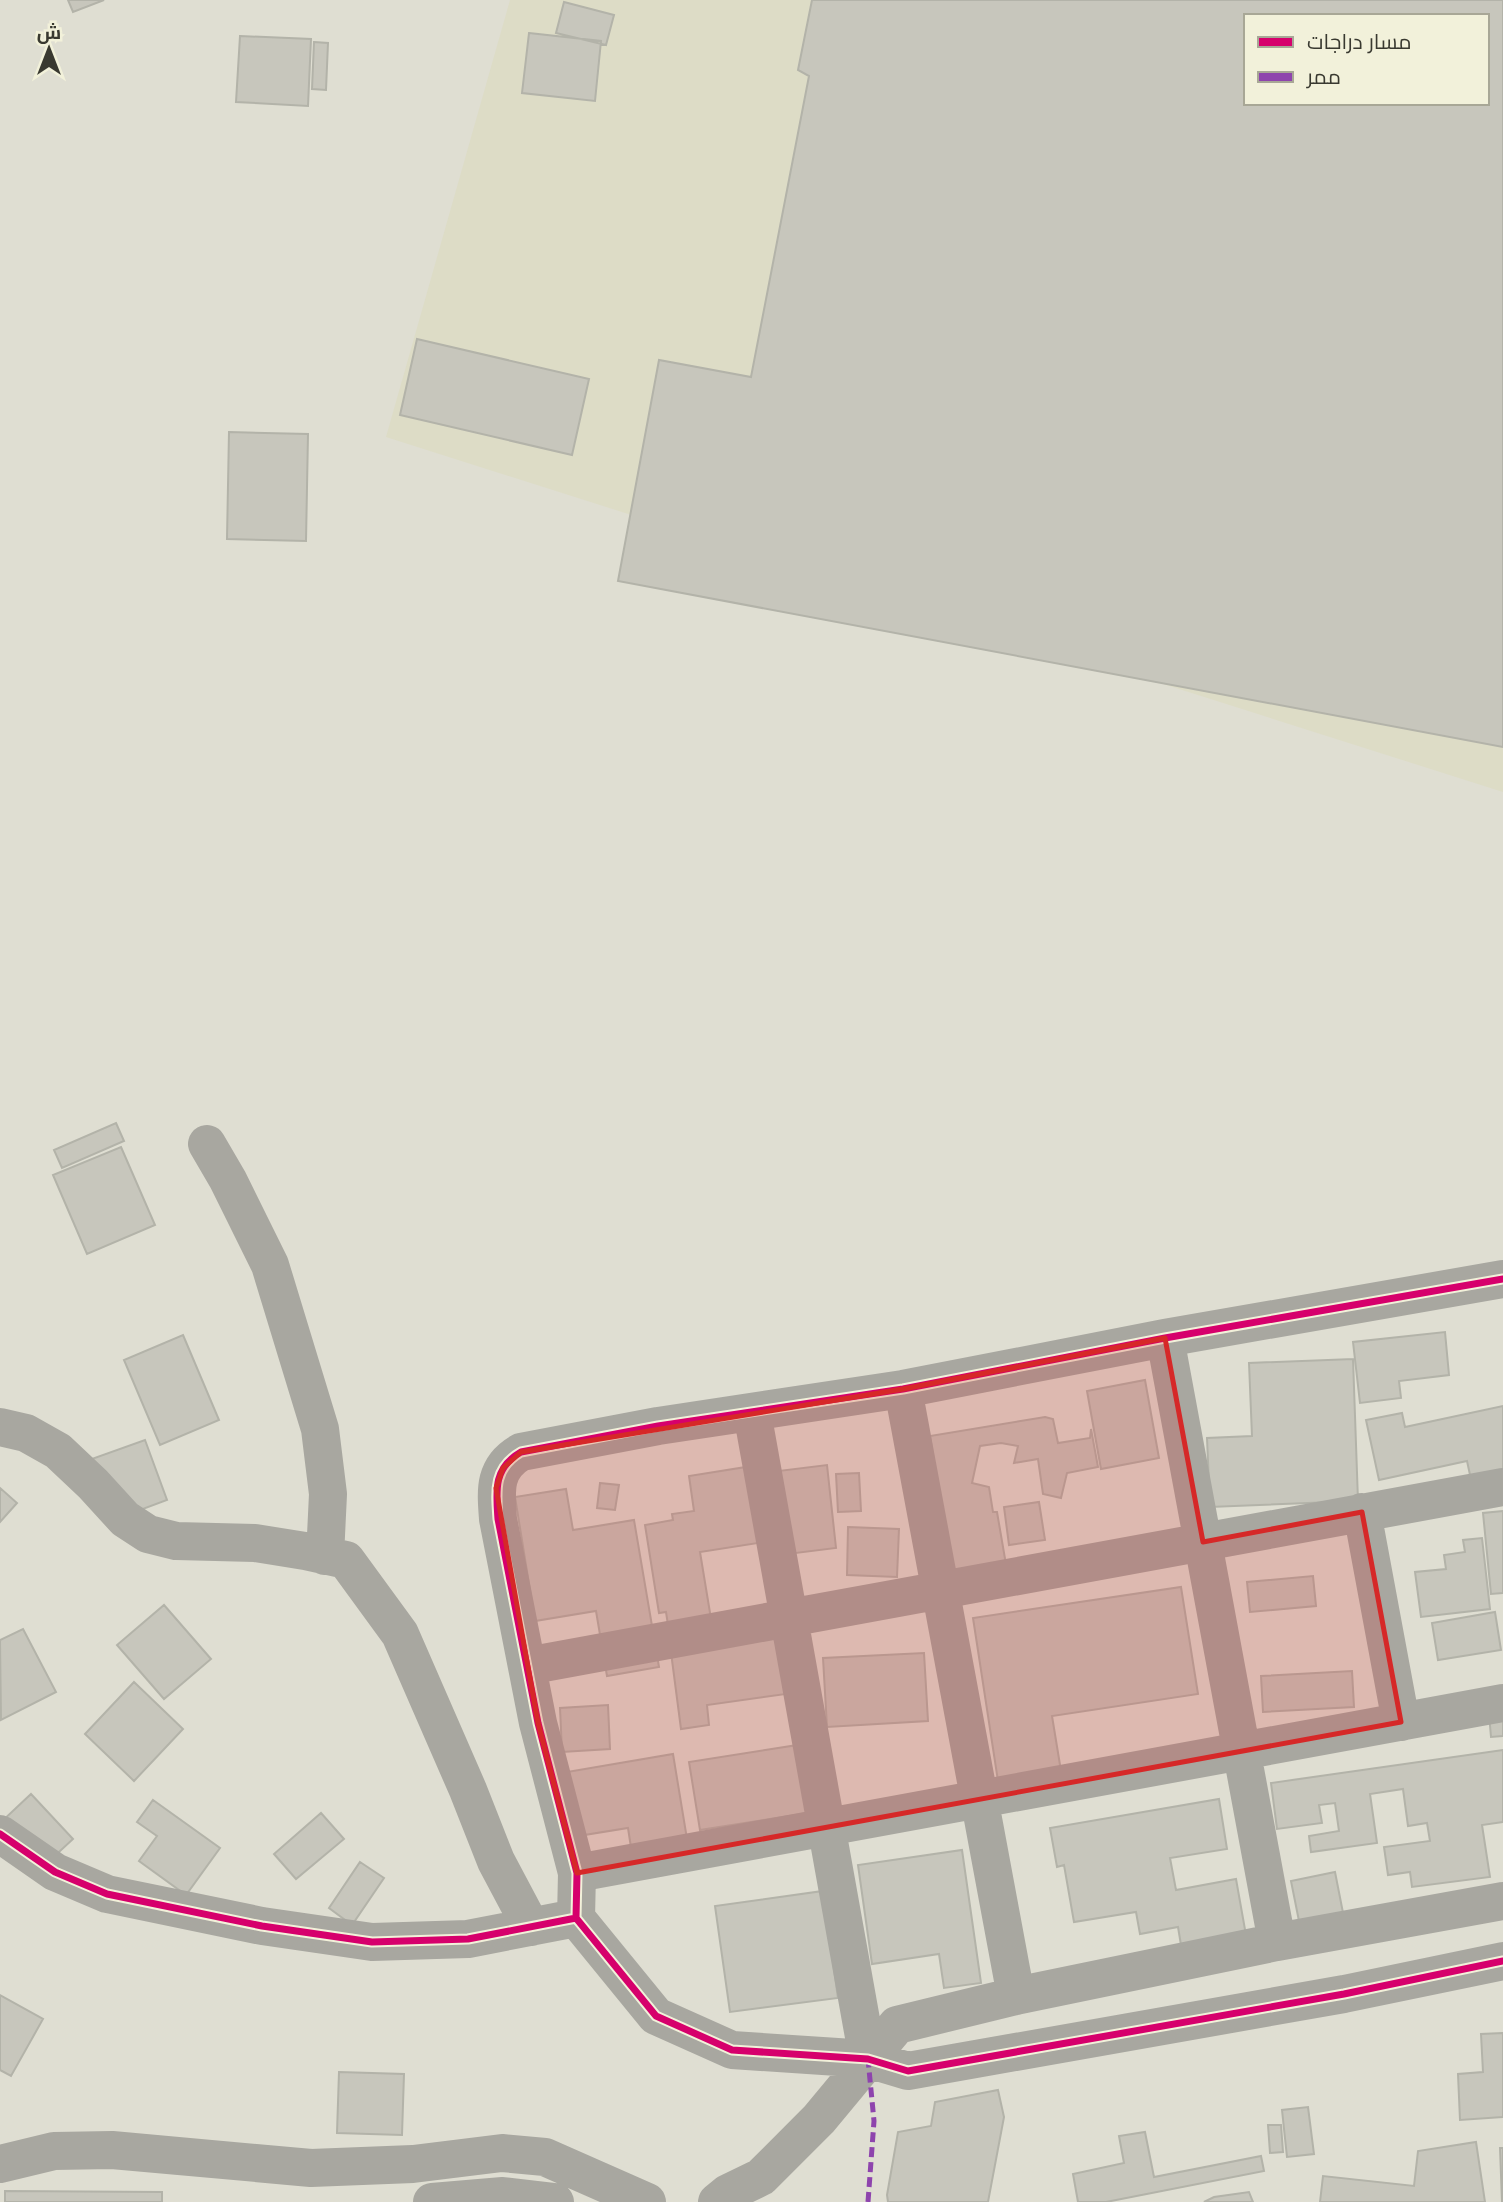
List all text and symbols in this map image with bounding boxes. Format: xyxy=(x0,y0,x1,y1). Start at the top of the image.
north arrow xyxy=(14,14,84,84)
legend xyxy=(1244,14,1489,105)
text: ش xyxy=(37,19,61,45)
text: مسار دراجات xyxy=(1307,27,1411,55)
text: ممر xyxy=(1306,62,1341,90)

